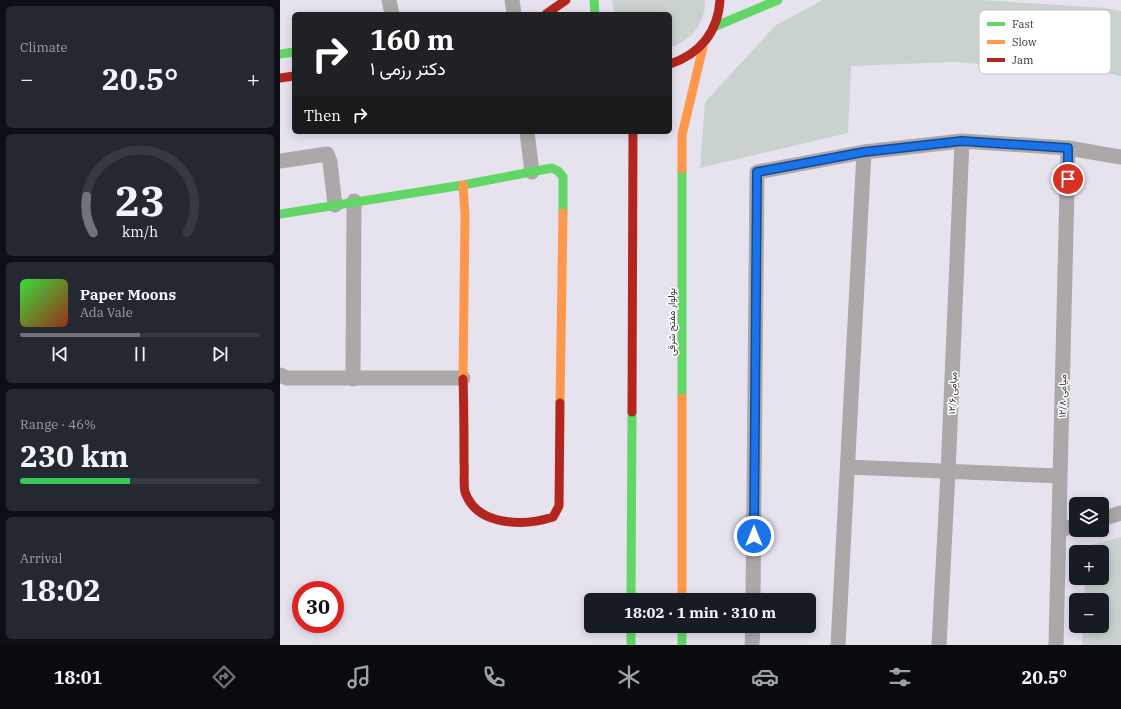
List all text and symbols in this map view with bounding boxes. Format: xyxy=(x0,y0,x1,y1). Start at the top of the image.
legend xyxy=(979,10,1111,74)
text: Fast xyxy=(1012,17,1034,31)
text: 160 m xyxy=(370,21,454,58)
icon: right xyxy=(304,28,356,80)
text: Slow xyxy=(1012,35,1037,49)
text: Climate xyxy=(20,39,67,56)
text: Jam xyxy=(1012,53,1034,67)
text: دکتر رزمی ۱ xyxy=(370,57,446,80)
text: 20.5° xyxy=(102,59,178,98)
text: − xyxy=(20,64,33,93)
text: + xyxy=(247,64,260,93)
icon: right xyxy=(349,104,371,126)
text: Then xyxy=(304,106,341,125)
pin xyxy=(1051,162,1085,196)
icon: arrive xyxy=(1057,168,1079,190)
text: 23 xyxy=(115,172,165,226)
text: km/h xyxy=(122,221,158,240)
text: Paper Moons xyxy=(80,285,176,304)
street label: بولوار مفتح شرقی xyxy=(665,288,678,356)
text: Ada Vale xyxy=(80,304,133,321)
icon: previous xyxy=(49,343,71,365)
icon: pause xyxy=(129,343,151,365)
icon: next xyxy=(209,343,231,365)
street label: میامی ۱۲/۶ xyxy=(945,372,960,415)
street label: میامی ۱۲/۸ xyxy=(1056,374,1069,418)
text: Range · 46% xyxy=(20,416,96,433)
text: 230 km xyxy=(20,436,129,475)
map controls xyxy=(1069,497,1109,633)
button: layers xyxy=(1069,497,1109,537)
position arrow xyxy=(733,515,775,557)
button: + xyxy=(1069,545,1109,585)
text: Arrival xyxy=(20,550,62,567)
text: 18:02 xyxy=(20,570,101,609)
speed limit sign: 30 xyxy=(292,581,344,633)
button: − xyxy=(1069,593,1109,633)
text: 18:02 · 1 min · 310 m xyxy=(624,603,776,622)
icon: directions xyxy=(210,663,238,691)
icon: music xyxy=(345,663,373,691)
icon: phone xyxy=(480,663,508,691)
icon: climate xyxy=(615,663,643,691)
icon: car xyxy=(751,663,779,691)
icon: filters xyxy=(886,663,914,691)
text: 18:01 xyxy=(54,666,102,689)
text: 20.5° xyxy=(1021,666,1067,689)

